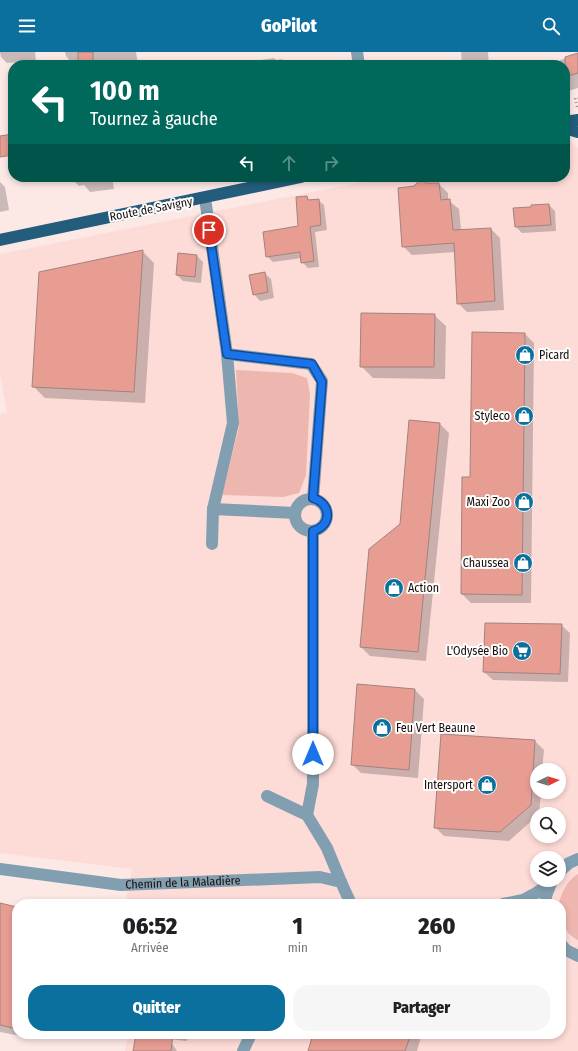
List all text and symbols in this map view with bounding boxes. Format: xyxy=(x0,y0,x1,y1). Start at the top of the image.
icon: menu xyxy=(16,15,38,37)
text: GoPilot xyxy=(261,15,317,37)
icon: search xyxy=(540,15,562,37)
text: 100 m xyxy=(90,74,160,107)
icon: left xyxy=(24,76,76,128)
text: Tournez à gauche xyxy=(90,108,218,130)
icon: left xyxy=(236,152,258,174)
icon: ahead xyxy=(278,152,300,174)
icon: right xyxy=(320,152,342,174)
street label: Route de Savigny xyxy=(108,194,194,224)
pin xyxy=(192,213,226,247)
icon: arrive xyxy=(198,219,220,241)
shop icon: Picard xyxy=(514,344,536,366)
place label: Picard xyxy=(539,348,569,362)
shop icon: Styleco xyxy=(513,405,535,427)
place label: Styleco xyxy=(475,409,510,423)
shop icon: Maxi Zoo xyxy=(513,491,535,513)
place label: Maxi Zoo xyxy=(466,495,510,509)
shop icon: Chaussea xyxy=(512,552,534,574)
place label: Chaussea xyxy=(463,556,509,570)
shop icon: Action xyxy=(383,577,405,599)
place label: Action xyxy=(408,581,439,595)
supermarket icon: L'Odysée Bio xyxy=(511,640,533,662)
place label: L'Odysée Bio xyxy=(447,644,508,658)
shop icon: Feu Vert Beaune xyxy=(371,717,393,739)
place label: Feu Vert Beaune xyxy=(396,721,475,735)
position arrow xyxy=(292,733,334,775)
north arrow xyxy=(530,763,566,799)
map controls xyxy=(530,763,566,887)
shop icon: Intersport xyxy=(476,774,498,796)
place label: Intersport xyxy=(424,778,473,792)
button: search xyxy=(530,807,566,843)
button: layers xyxy=(530,851,566,887)
street label: Chemin de la Maladière xyxy=(125,873,241,892)
text: 06:52 xyxy=(122,912,177,940)
text: 1 xyxy=(293,912,303,940)
text: 260 xyxy=(418,912,456,940)
text: Arrivée xyxy=(131,940,169,955)
text: min xyxy=(288,940,308,955)
text: m xyxy=(432,940,442,955)
button: Quitter xyxy=(28,985,285,1031)
button: Partager xyxy=(293,985,550,1031)

